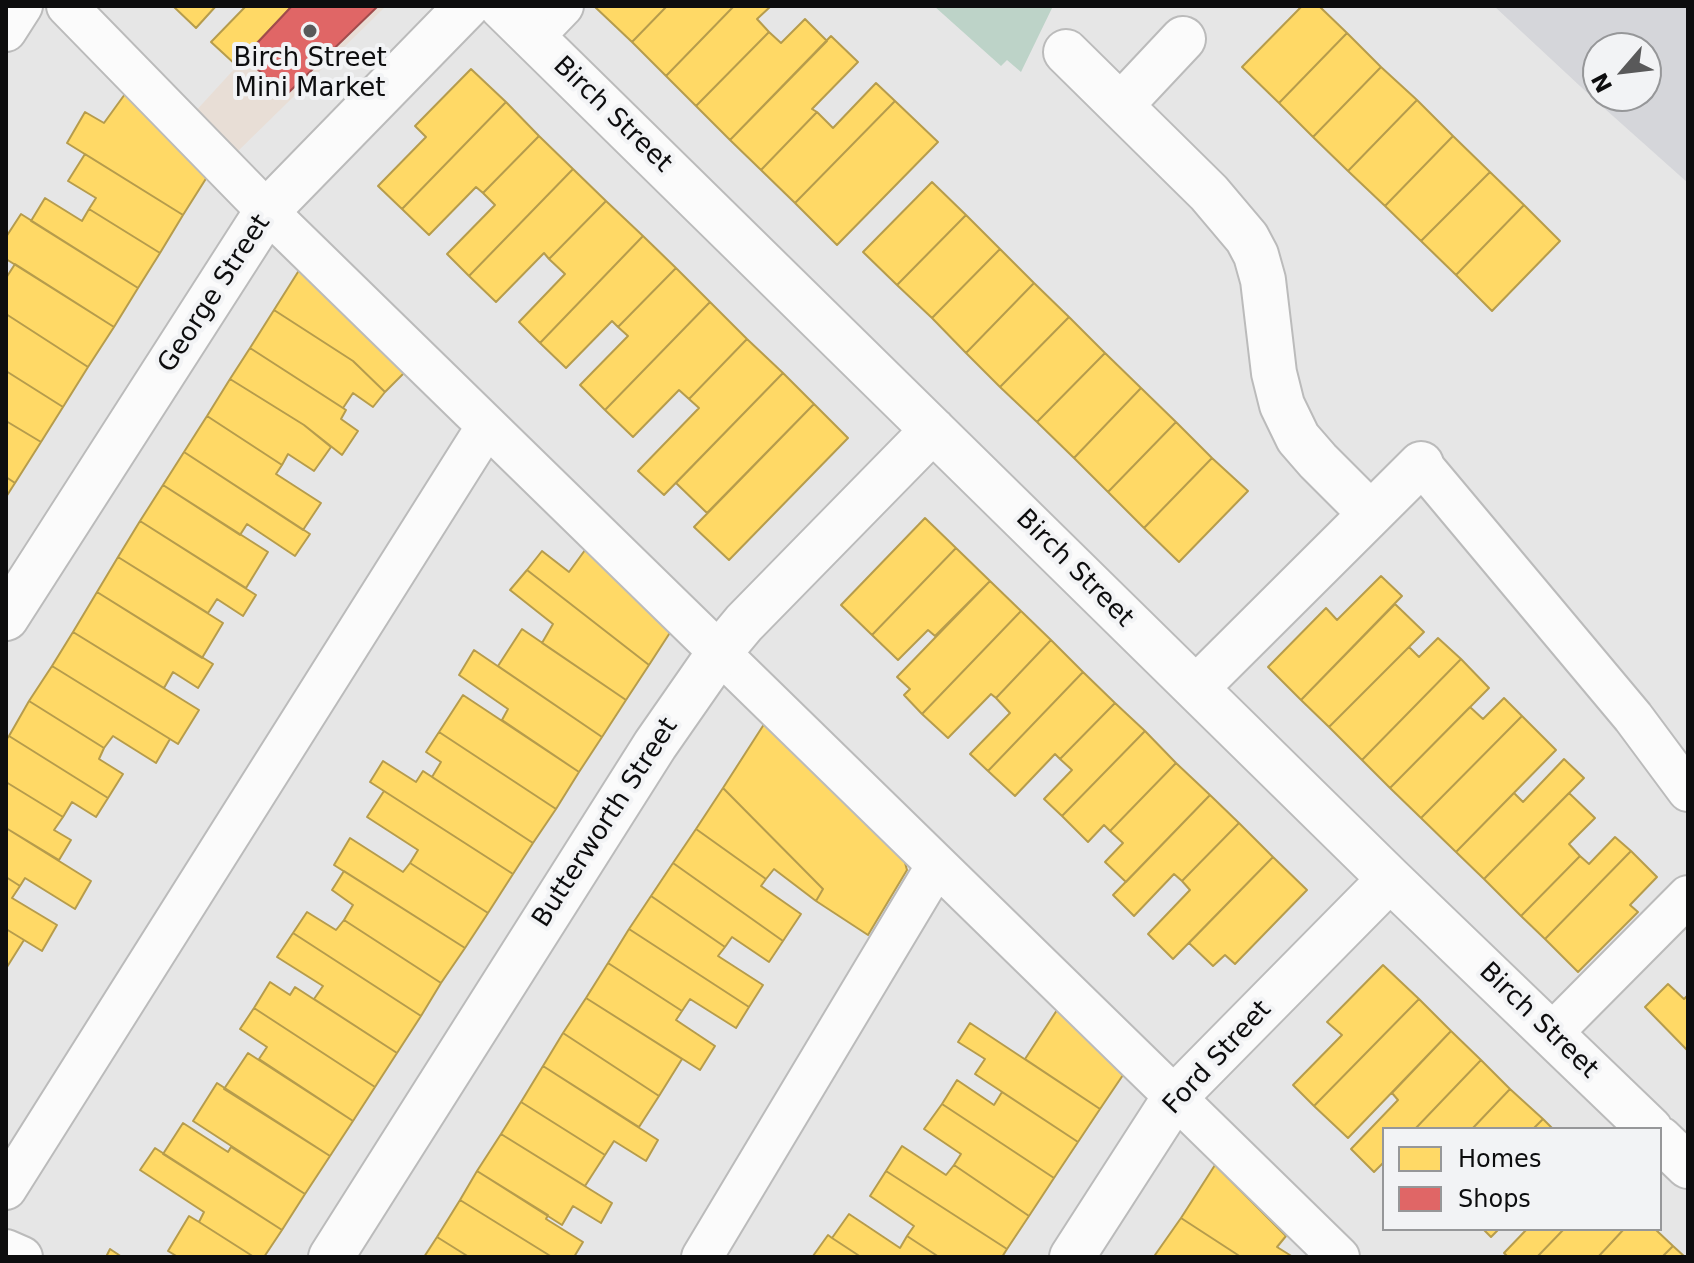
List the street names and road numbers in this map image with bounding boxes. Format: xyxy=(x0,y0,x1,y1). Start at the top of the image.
street label: Birch Street xyxy=(546,51,678,179)
street label: George Street xyxy=(152,209,278,379)
street label: Birch Street xyxy=(1009,504,1139,634)
street label: Butterworth Street xyxy=(527,713,685,933)
street label: Birch Street xyxy=(1472,957,1604,1085)
street label: Ford Street xyxy=(1158,995,1278,1121)

